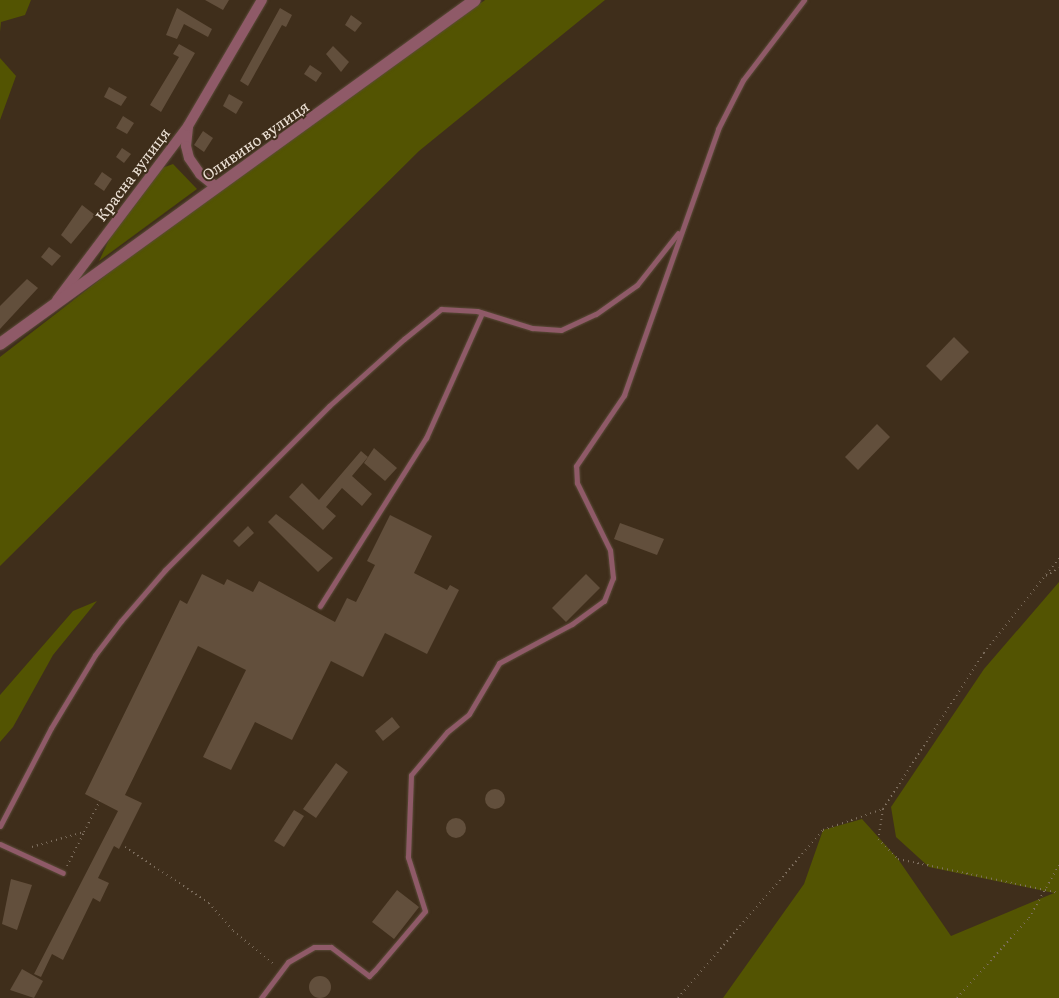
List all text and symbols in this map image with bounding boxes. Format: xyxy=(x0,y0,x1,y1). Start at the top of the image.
street label: Оливино вулиця xyxy=(198,96,312,184)
street label: Красна вулиця xyxy=(91,124,173,224)

